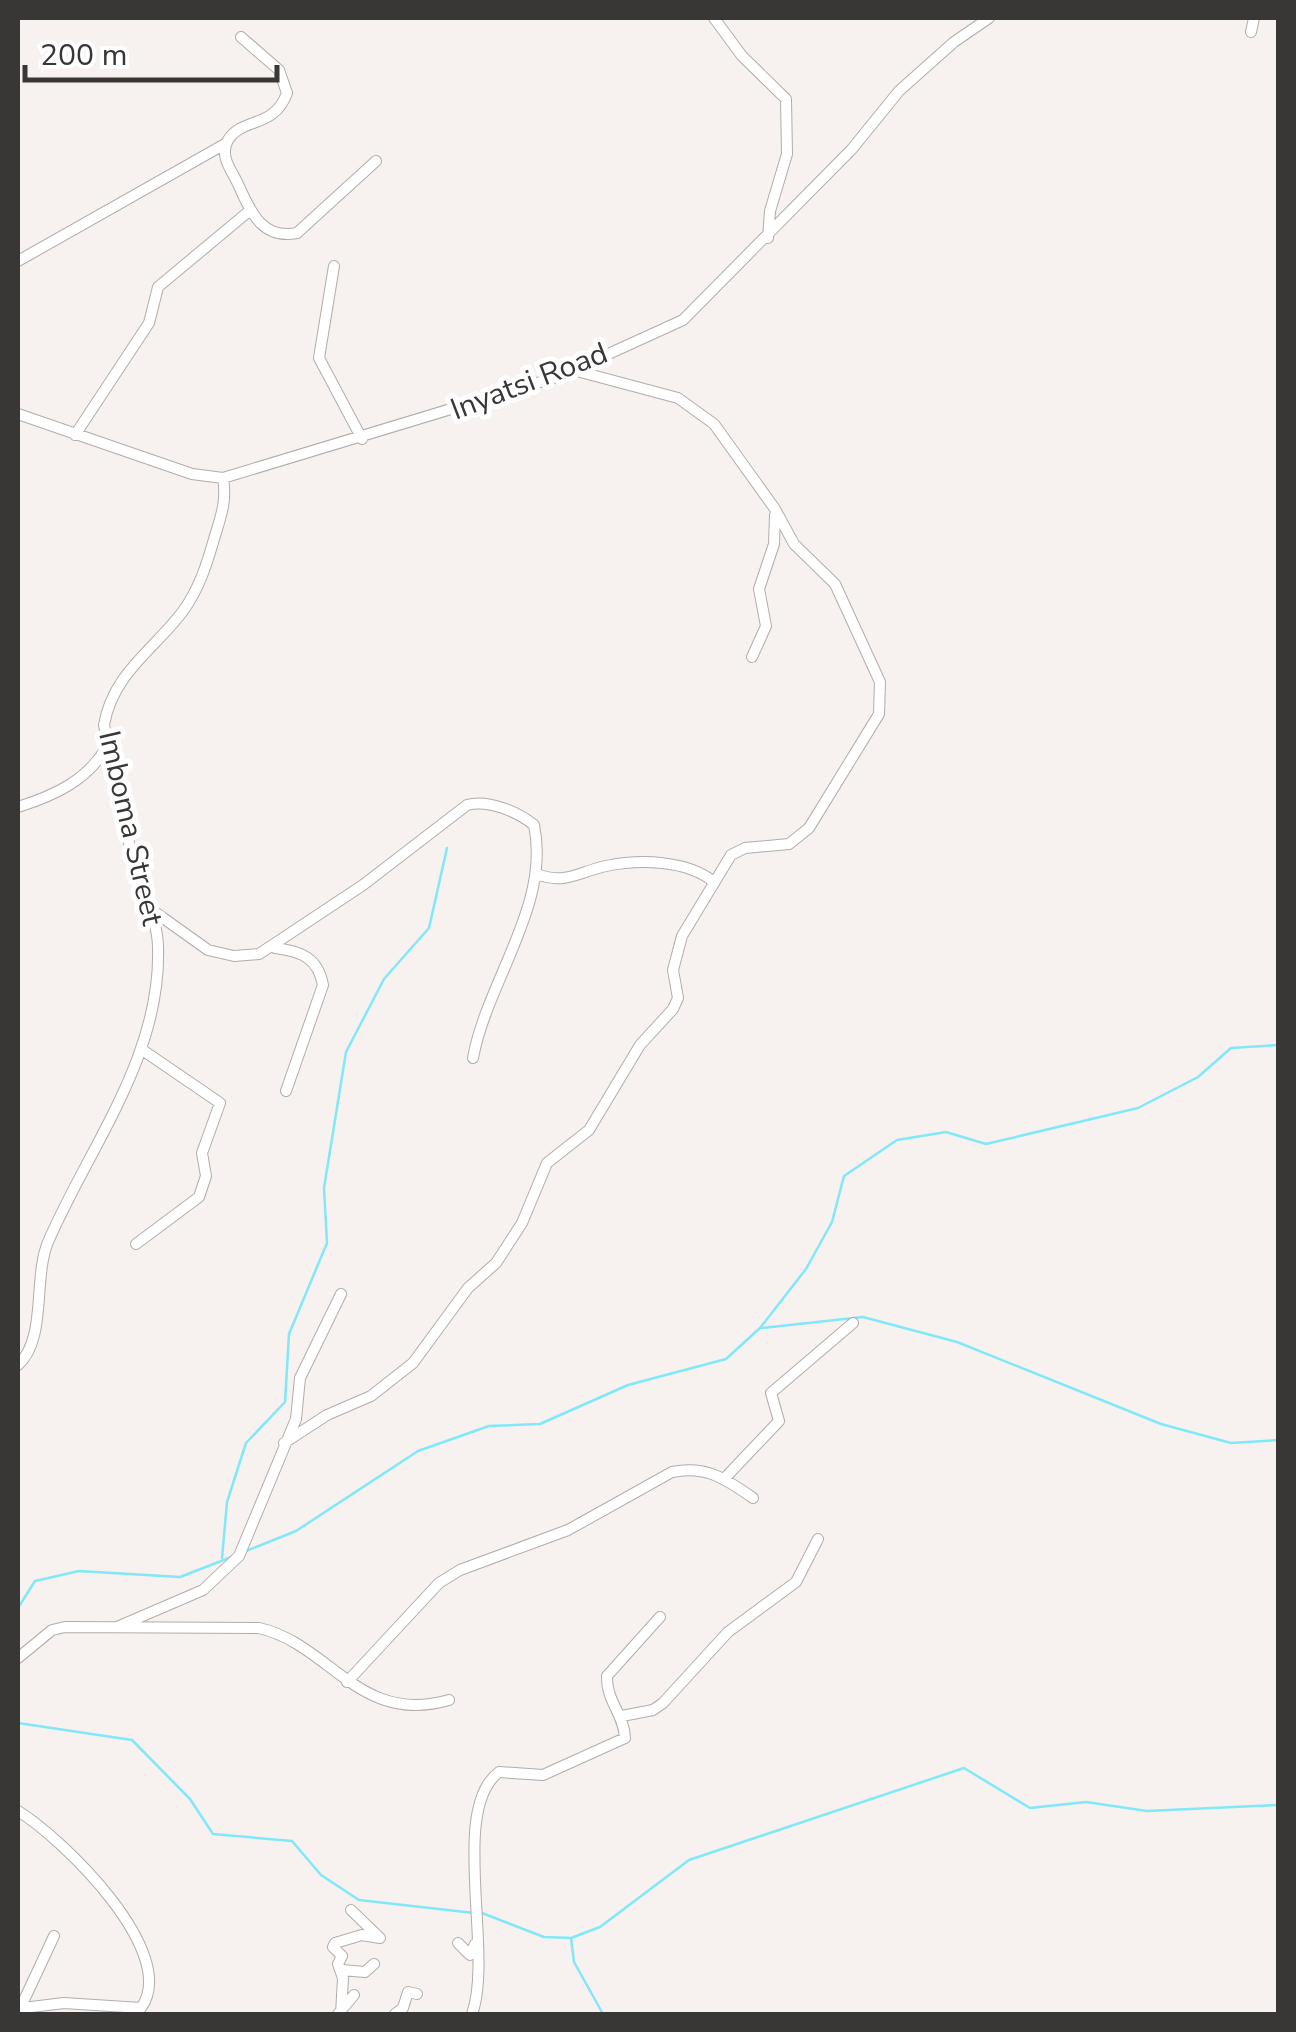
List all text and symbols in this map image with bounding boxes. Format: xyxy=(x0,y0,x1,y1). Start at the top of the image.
scale bar xyxy=(25,20,278,82)
text: 200 m xyxy=(40,35,127,76)
street label: Inyatsi Road xyxy=(445,333,614,430)
street label: Imboma Street xyxy=(88,727,173,930)

